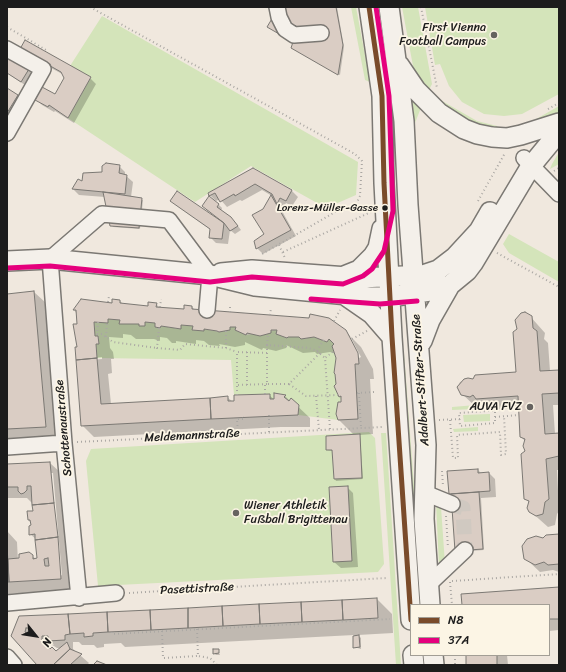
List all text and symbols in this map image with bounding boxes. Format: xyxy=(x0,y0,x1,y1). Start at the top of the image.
place label: First Vienna Football Campus xyxy=(399,21,486,49)
marker: First Vienna Football Campus xyxy=(489,30,499,40)
place label: Lorenz-Müller-Gasse xyxy=(277,201,378,215)
marker: Lorenz-Müller-Gasse xyxy=(380,203,390,213)
street label: Adalbert-Stifter-Straße xyxy=(409,314,433,446)
street label: Schottenaustraße xyxy=(53,379,75,477)
place label: AUVA FVZ xyxy=(469,400,522,414)
marker: AUVA FVZ xyxy=(525,402,535,412)
street label: Meldemannstraße xyxy=(144,426,240,446)
place label: Wiener Athletik Fußball Brigittenau xyxy=(244,499,348,527)
marker: Wiener Athletik Fußball Brigittenau xyxy=(231,508,241,518)
street label: Pasettistraße xyxy=(160,580,234,598)
legend xyxy=(410,604,550,656)
text: N8 xyxy=(448,609,464,631)
north arrow xyxy=(16,616,56,656)
text: 37A xyxy=(448,629,469,651)
text: N xyxy=(37,634,57,650)

